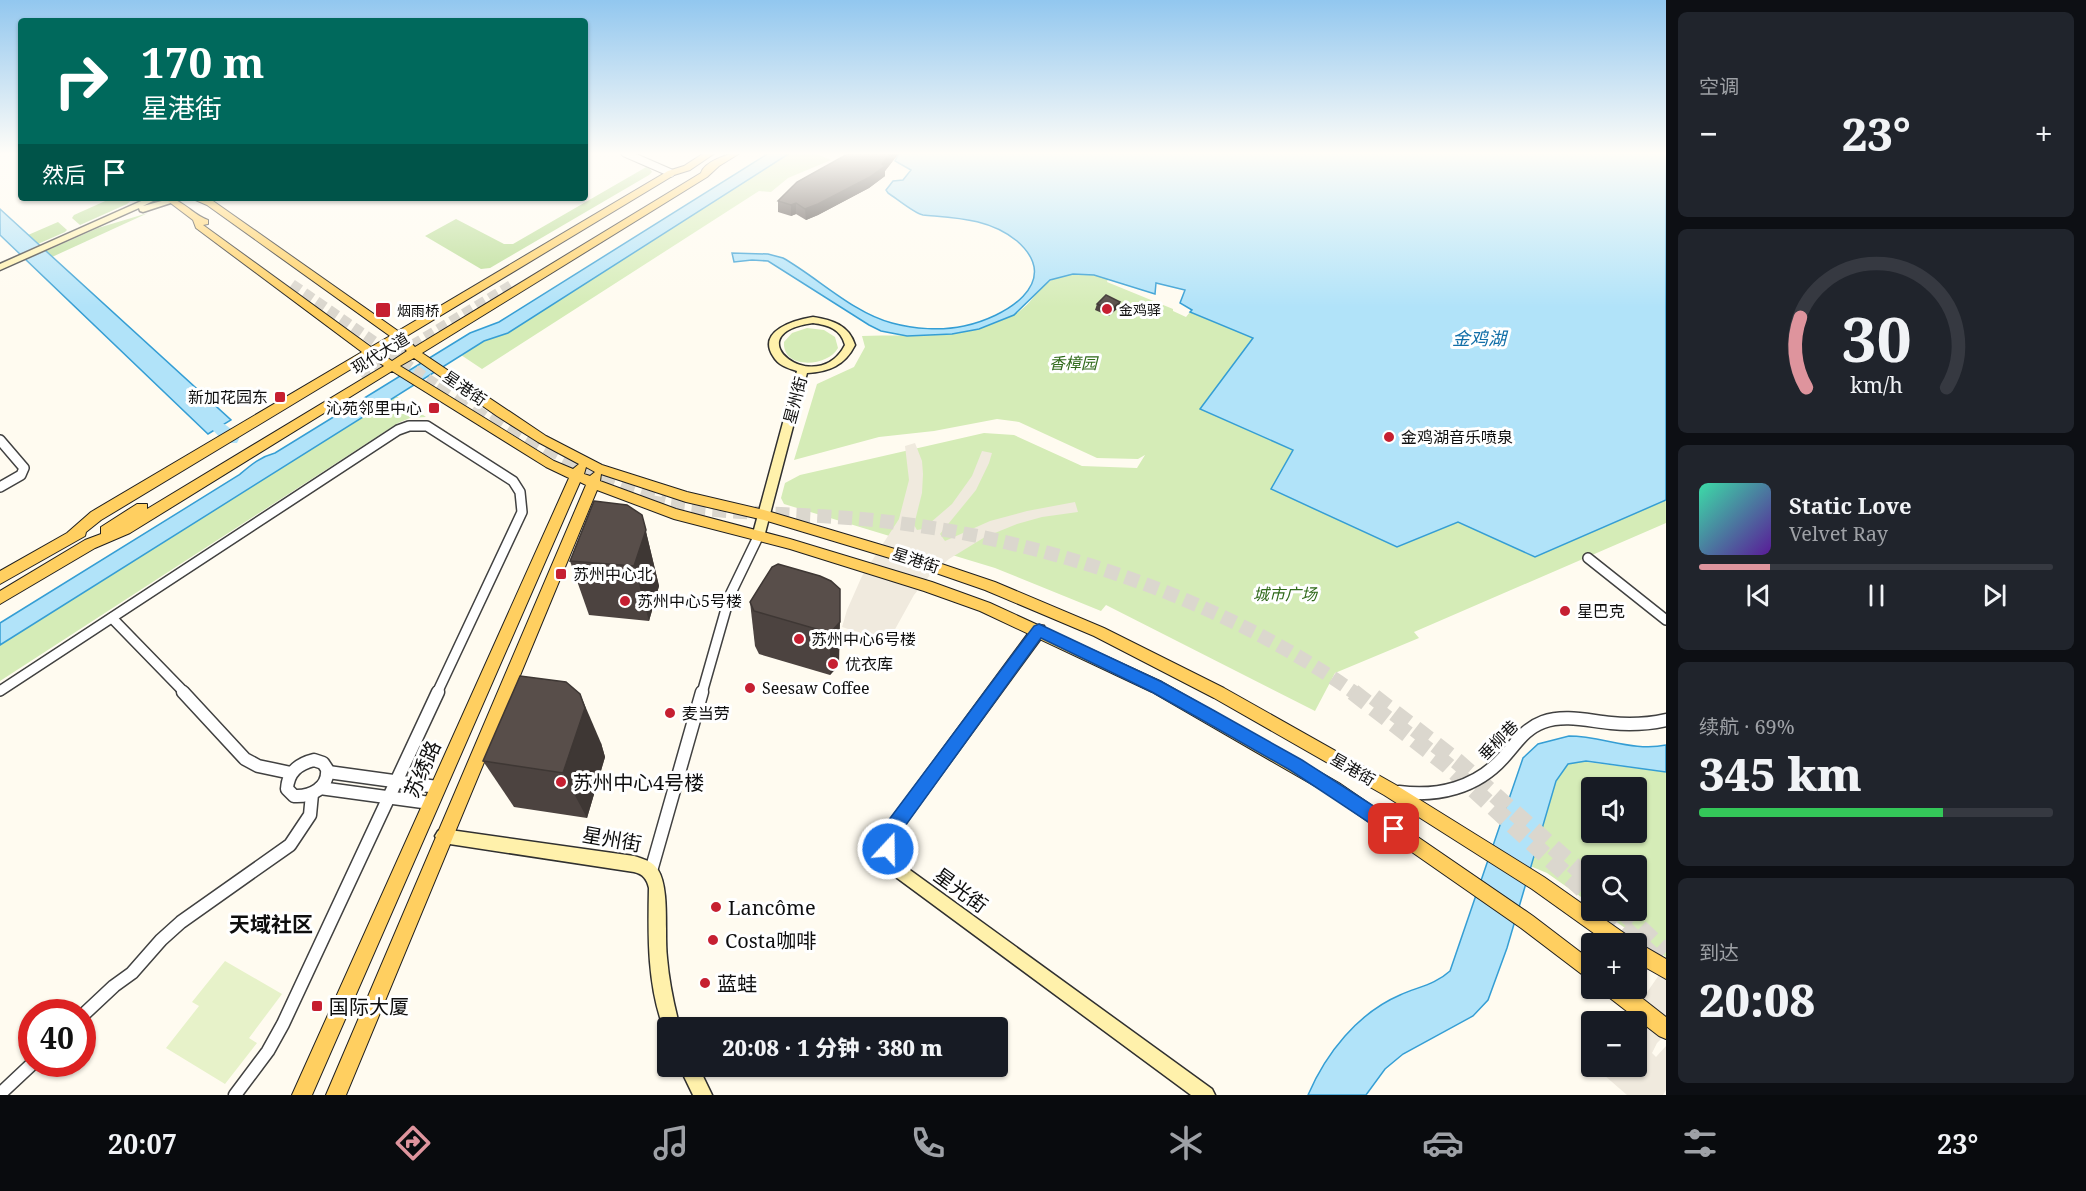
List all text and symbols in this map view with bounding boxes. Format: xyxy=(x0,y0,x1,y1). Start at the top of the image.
text: 170 m xyxy=(141,33,265,90)
icon: right xyxy=(42,42,120,120)
text: 空调 xyxy=(1699,73,1739,100)
text: 星港街 xyxy=(141,89,222,126)
text: 23° xyxy=(1842,103,1911,164)
text: − xyxy=(1699,111,1718,156)
text: + xyxy=(2035,111,2053,156)
icon: arrive xyxy=(98,156,131,189)
text: 然后 xyxy=(42,159,86,189)
text: 30 xyxy=(1841,295,1911,380)
place label: 金鸡驿 xyxy=(1119,300,1161,319)
marker: 烟雨桥 xyxy=(374,301,392,319)
place label: 烟雨桥 xyxy=(397,301,439,320)
marker: 金鸡驿 xyxy=(1100,302,1114,316)
water label: 金鸡湖 xyxy=(1452,326,1509,350)
street label: 现代大道 xyxy=(347,327,413,379)
park label: 香樟园 xyxy=(1049,352,1099,374)
street label: 星港街 xyxy=(439,365,491,411)
text: km/h xyxy=(1850,370,1903,399)
street label: 星州街 xyxy=(778,374,812,426)
place label: 新加花园东 xyxy=(188,386,268,408)
marker: 新加花园东 xyxy=(273,390,287,404)
place label: 沁苑邻里中心 xyxy=(326,397,422,419)
marker: 沁苑邻里中心 xyxy=(427,401,441,415)
place label: 金鸡湖音乐喷泉 xyxy=(1401,426,1513,448)
marker: 金鸡湖音乐喷泉 xyxy=(1382,430,1396,444)
text: Static Love xyxy=(1789,490,1912,520)
text: Velvet Ray xyxy=(1789,520,1888,547)
street label: 星港街 xyxy=(890,542,942,578)
place label: 苏州中心北 xyxy=(573,563,653,585)
marker: 苏州中心北 xyxy=(554,567,568,581)
icon: previous xyxy=(1742,579,1775,612)
icon: pause xyxy=(1860,579,1893,612)
icon: next xyxy=(1978,579,2011,612)
park label: 城市广场 xyxy=(1253,583,1319,605)
place label: 苏州中心5号楼 xyxy=(637,590,742,612)
marker: 苏州中心5号楼 xyxy=(618,594,632,608)
place label: 星巴克 xyxy=(1577,600,1625,622)
marker: 星巴克 xyxy=(1558,604,1572,618)
place label: 苏州中心6号楼 xyxy=(811,628,916,650)
marker: 苏州中心6号楼 xyxy=(792,632,806,646)
place label: 优衣库 xyxy=(845,653,893,675)
marker: 优衣库 xyxy=(826,657,840,671)
place label: Seesaw Coffee xyxy=(762,677,870,699)
marker: Seesaw Coffee xyxy=(743,681,757,695)
place label: 麦当劳 xyxy=(682,702,730,724)
marker: 麦当劳 xyxy=(663,706,677,720)
text: 续航 · 69% xyxy=(1699,713,1795,740)
street label: 垂柳巷 xyxy=(1473,715,1523,765)
street label: 苏绣路 xyxy=(397,736,447,802)
text: 345 km xyxy=(1699,743,1862,804)
street label: 星港街 xyxy=(1327,747,1379,791)
place label: 苏州中心4号楼 xyxy=(573,769,704,796)
marker: 苏州中心4号楼 xyxy=(554,775,568,789)
map controls xyxy=(1581,777,1647,1077)
button: sound xyxy=(1581,777,1647,843)
pin xyxy=(1368,803,1419,854)
icon: arrive xyxy=(1377,812,1410,845)
position arrow xyxy=(856,817,920,881)
street label: 星州街 xyxy=(580,820,644,858)
button: search xyxy=(1581,855,1647,921)
street label: 星光街 xyxy=(929,861,993,919)
place label: Lancôme xyxy=(728,894,816,921)
marker: Lancôme xyxy=(709,900,723,914)
district label: 天域社区 xyxy=(229,910,313,938)
place label: Costa咖啡 xyxy=(725,927,816,954)
marker: Costa咖啡 xyxy=(706,933,720,947)
button: + xyxy=(1581,933,1647,999)
text: 到达 xyxy=(1699,939,1739,966)
text: 20:08 xyxy=(1699,969,1815,1030)
place label: 蓝蛙 xyxy=(717,970,757,997)
marker: 蓝蛙 xyxy=(698,976,712,990)
place label: 国际大厦 xyxy=(329,993,409,1020)
speed limit sign: 40 xyxy=(18,999,96,1077)
marker: 国际大厦 xyxy=(310,999,324,1013)
button: − xyxy=(1581,1011,1647,1077)
text: 20:08 · 1 分钟 · 380 m xyxy=(722,1032,943,1062)
icon: directions xyxy=(392,1122,434,1164)
icon: music xyxy=(650,1122,692,1164)
icon: phone xyxy=(907,1122,949,1164)
icon: climate xyxy=(1165,1122,1207,1164)
icon: car xyxy=(1422,1122,1464,1164)
icon: filters xyxy=(1679,1122,1721,1164)
text: 20:07 xyxy=(108,1125,177,1162)
text: 23° xyxy=(1937,1125,1978,1162)

